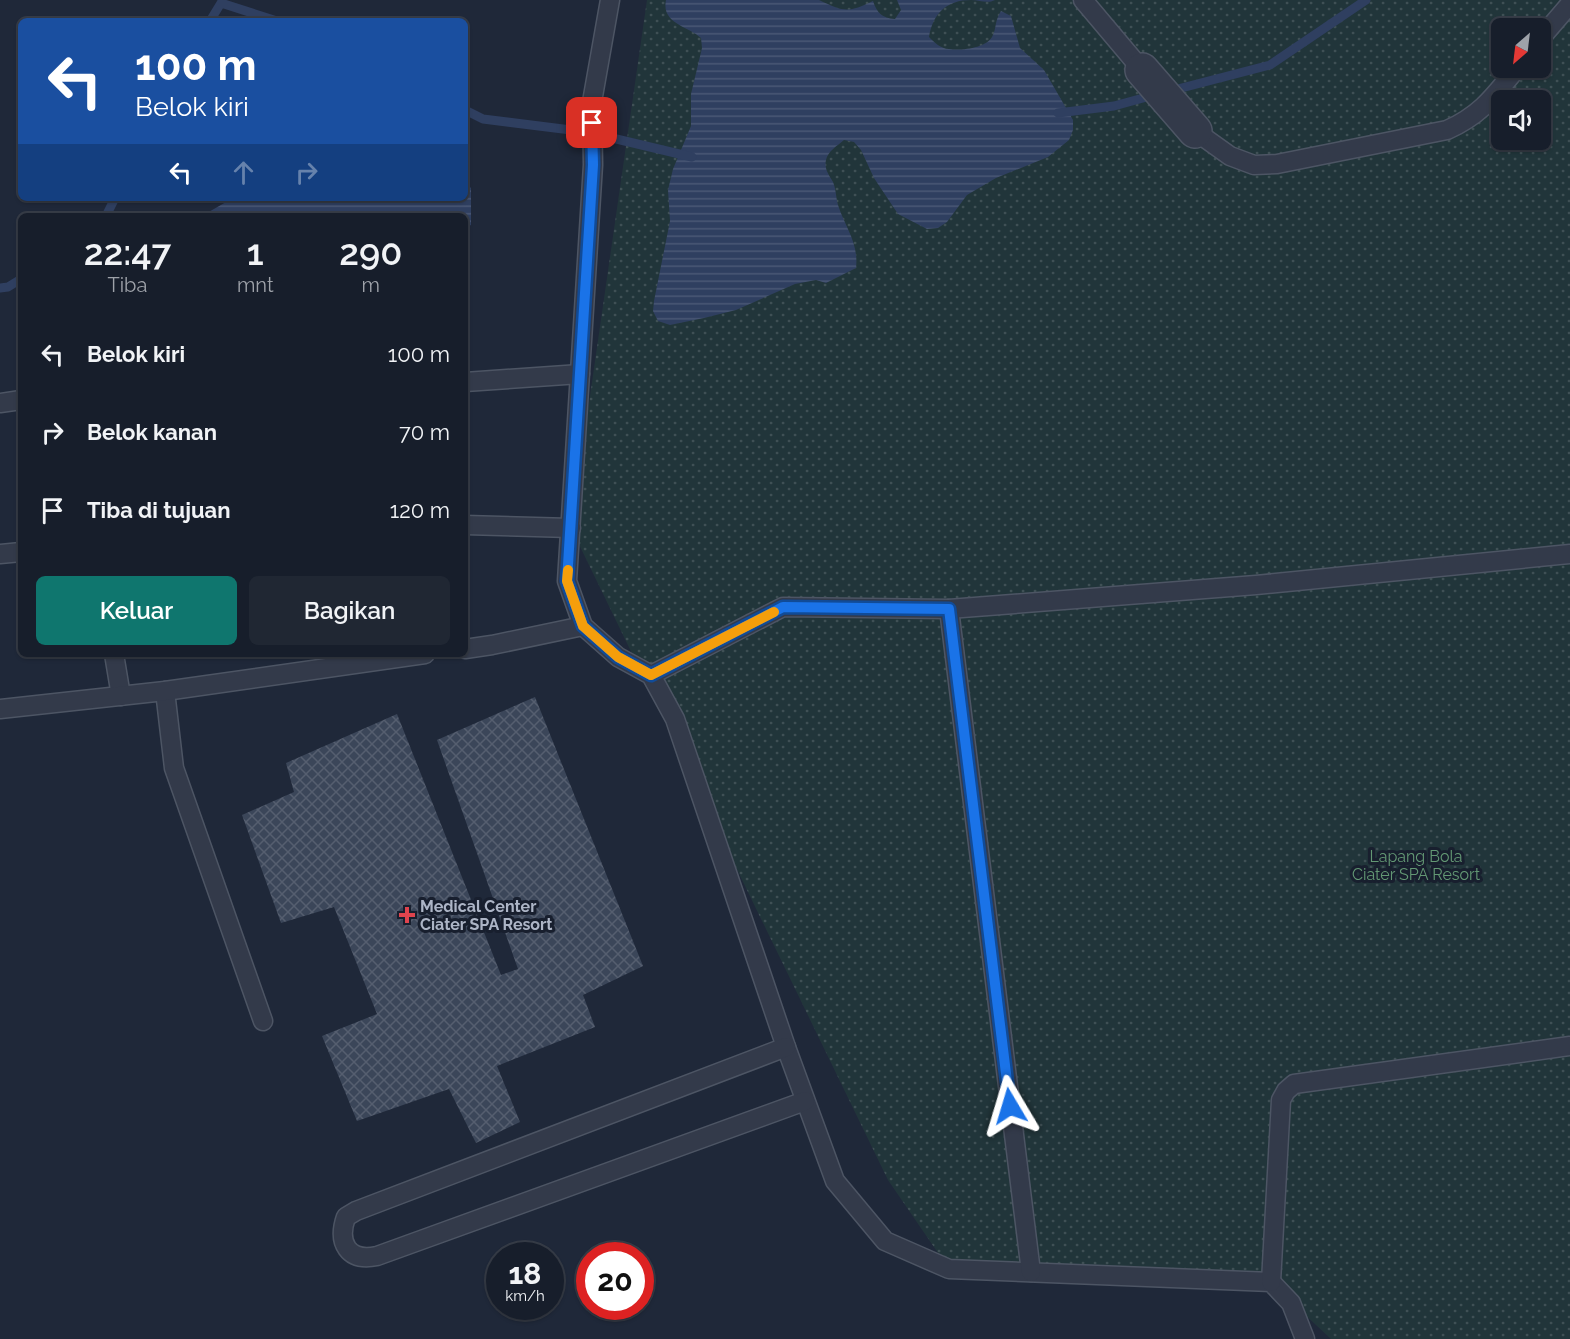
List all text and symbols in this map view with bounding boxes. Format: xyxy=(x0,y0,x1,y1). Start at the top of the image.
north arrow xyxy=(1491,18,1551,78)
map controls xyxy=(1491,18,1551,150)
text: 100 m xyxy=(135,41,257,90)
icon: left xyxy=(36,42,114,120)
button: sound xyxy=(1491,90,1551,150)
text: Belok kiri xyxy=(135,91,249,122)
pin xyxy=(566,97,617,148)
icon: arrive xyxy=(575,106,608,139)
icon: left xyxy=(164,156,197,189)
icon: ahead xyxy=(227,156,260,189)
icon: right xyxy=(290,156,323,189)
text: 22:47 xyxy=(84,231,171,273)
text: 1 xyxy=(247,231,264,273)
text: 290 xyxy=(339,231,402,273)
text: Tiba xyxy=(108,273,147,297)
text: mnt xyxy=(237,273,274,297)
text: m xyxy=(362,273,380,297)
icon: left xyxy=(36,338,69,371)
text: Belok kiri xyxy=(87,341,185,367)
text: 100 m xyxy=(388,341,450,367)
icon: right xyxy=(36,416,69,449)
text: Belok kanan xyxy=(87,419,217,445)
text: 70 m xyxy=(399,419,450,445)
icon: arrive xyxy=(36,494,69,527)
text: Tiba di tujuan xyxy=(87,497,230,523)
text: 120 m xyxy=(390,497,450,523)
button: Keluar xyxy=(36,576,237,645)
button: Bagikan xyxy=(249,576,450,645)
park label: Lapang Bola Ciater SPA Resort xyxy=(1352,847,1481,884)
place label: Medical Center Ciater SPA Resort xyxy=(420,897,552,934)
marker: Medical Center Ciater SPA Resort xyxy=(398,906,416,924)
position arrow xyxy=(978,1074,1042,1138)
speed limit sign: 20 xyxy=(576,1242,654,1320)
text: 18 xyxy=(509,1256,541,1291)
text: km/h xyxy=(505,1287,545,1305)

